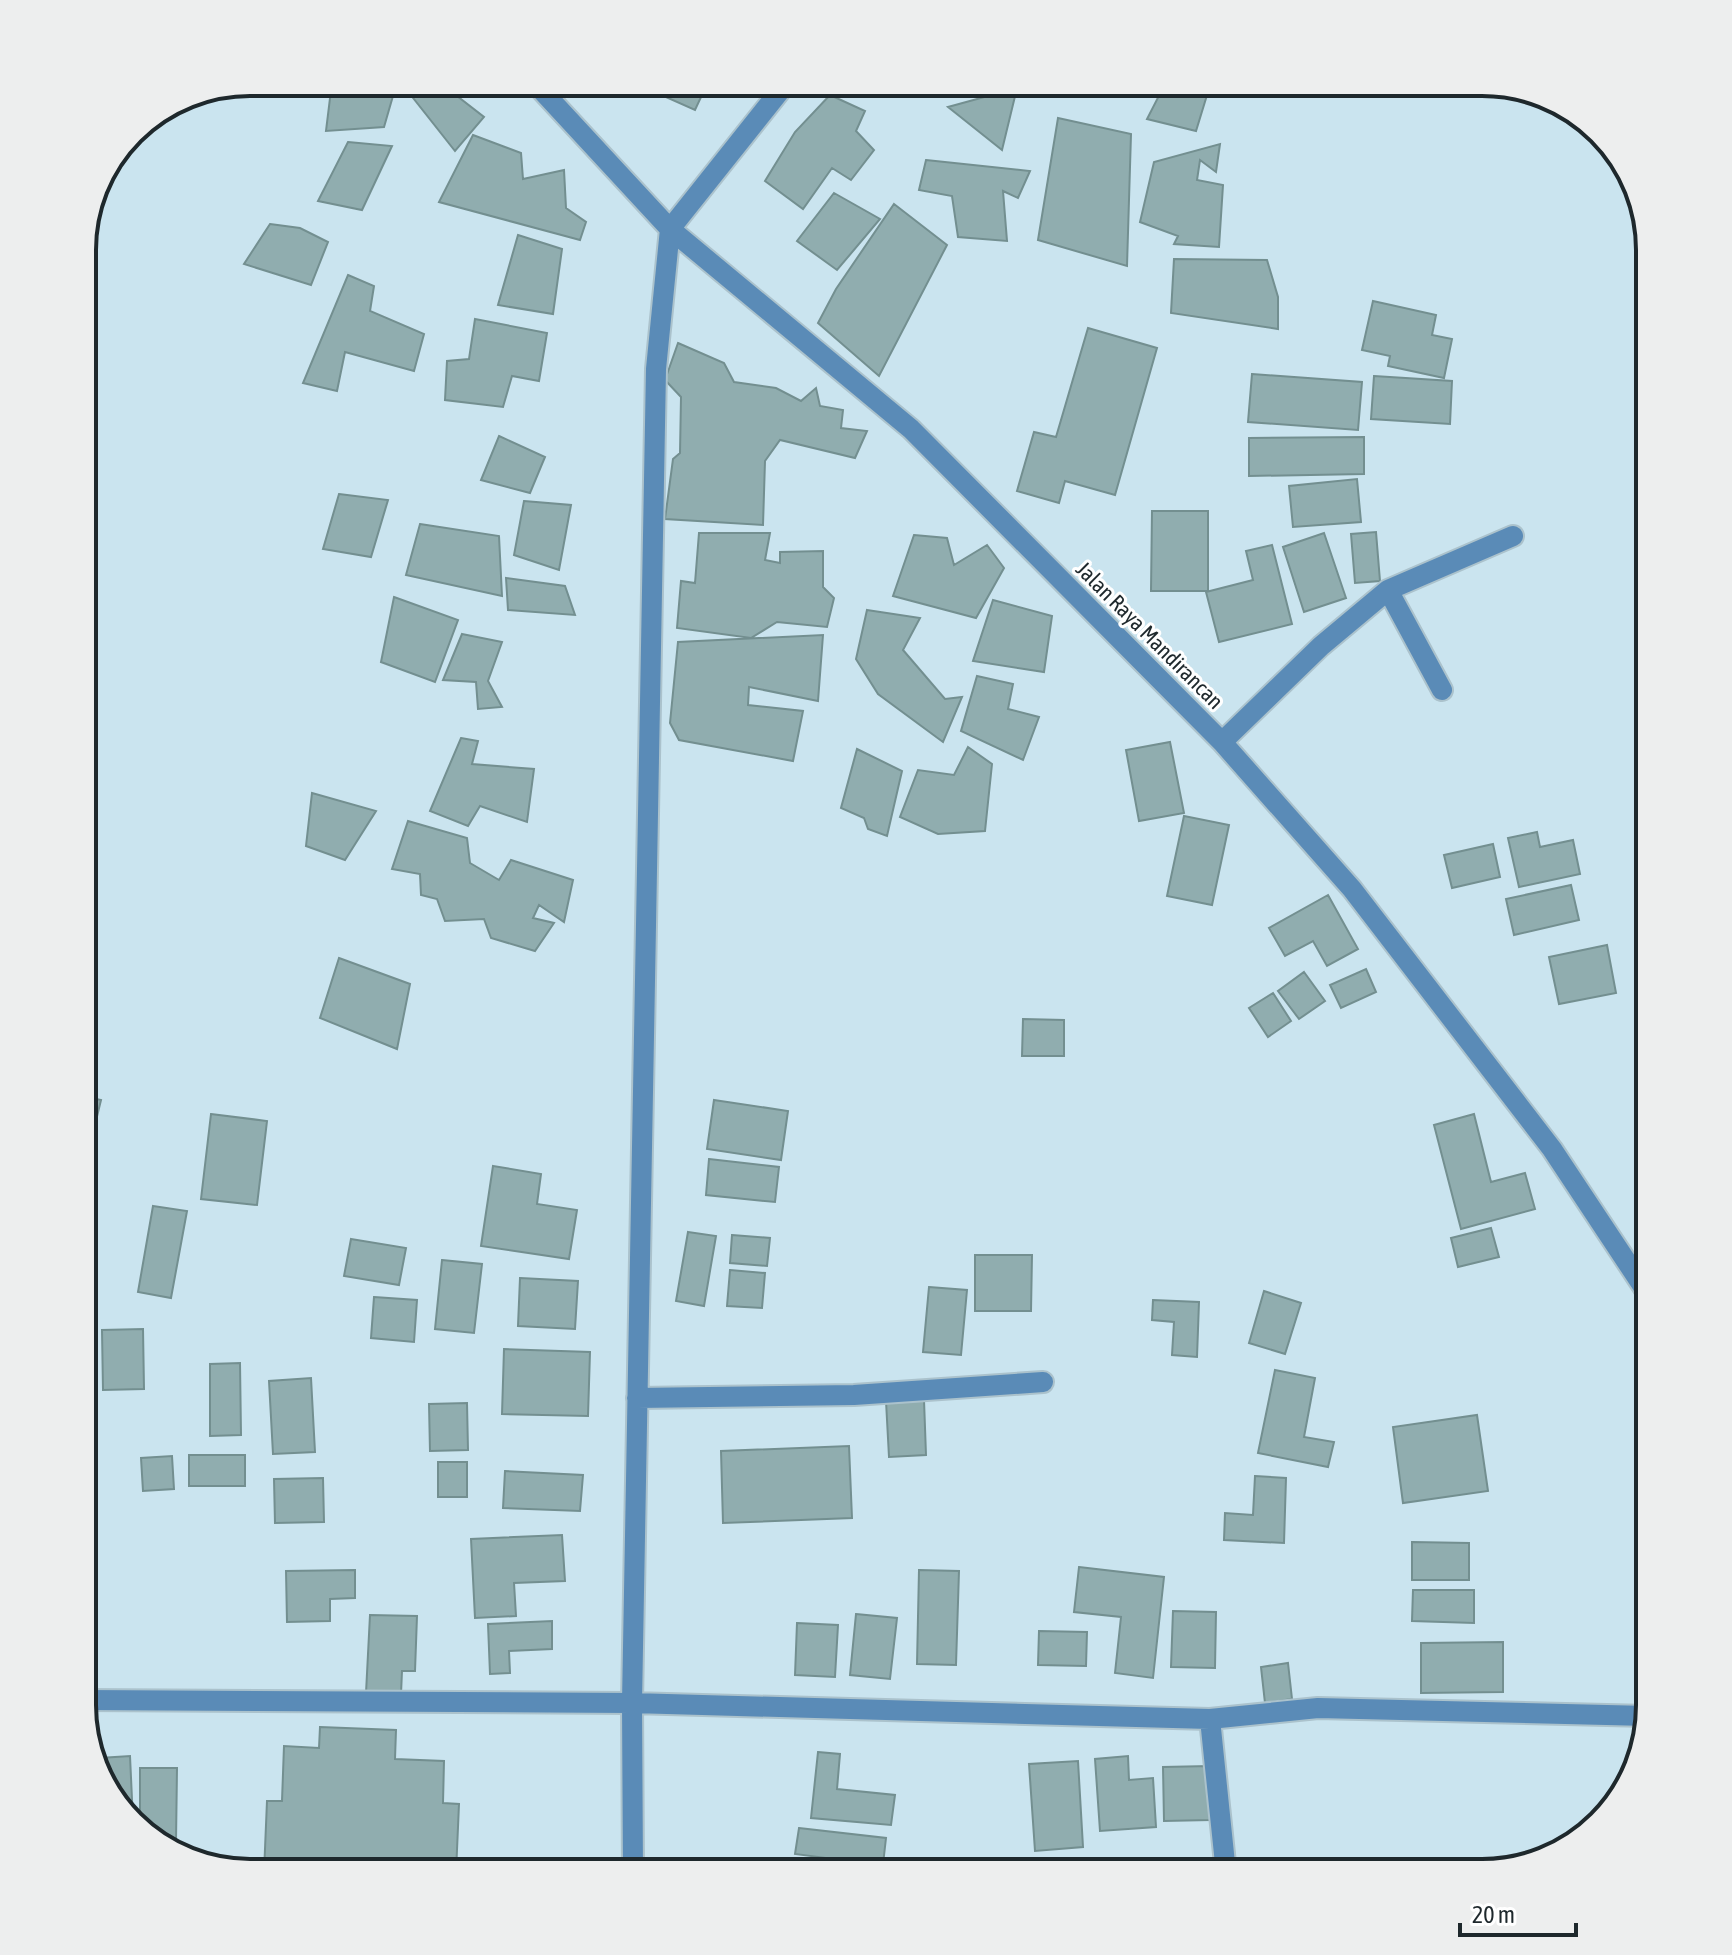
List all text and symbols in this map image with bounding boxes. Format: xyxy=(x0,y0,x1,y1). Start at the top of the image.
street label: Jalan Raya Mandirancan xyxy=(1071,556,1229,714)
scale bar xyxy=(1460,1887,1576,1937)
text: 20 m xyxy=(1472,1901,1515,1928)

